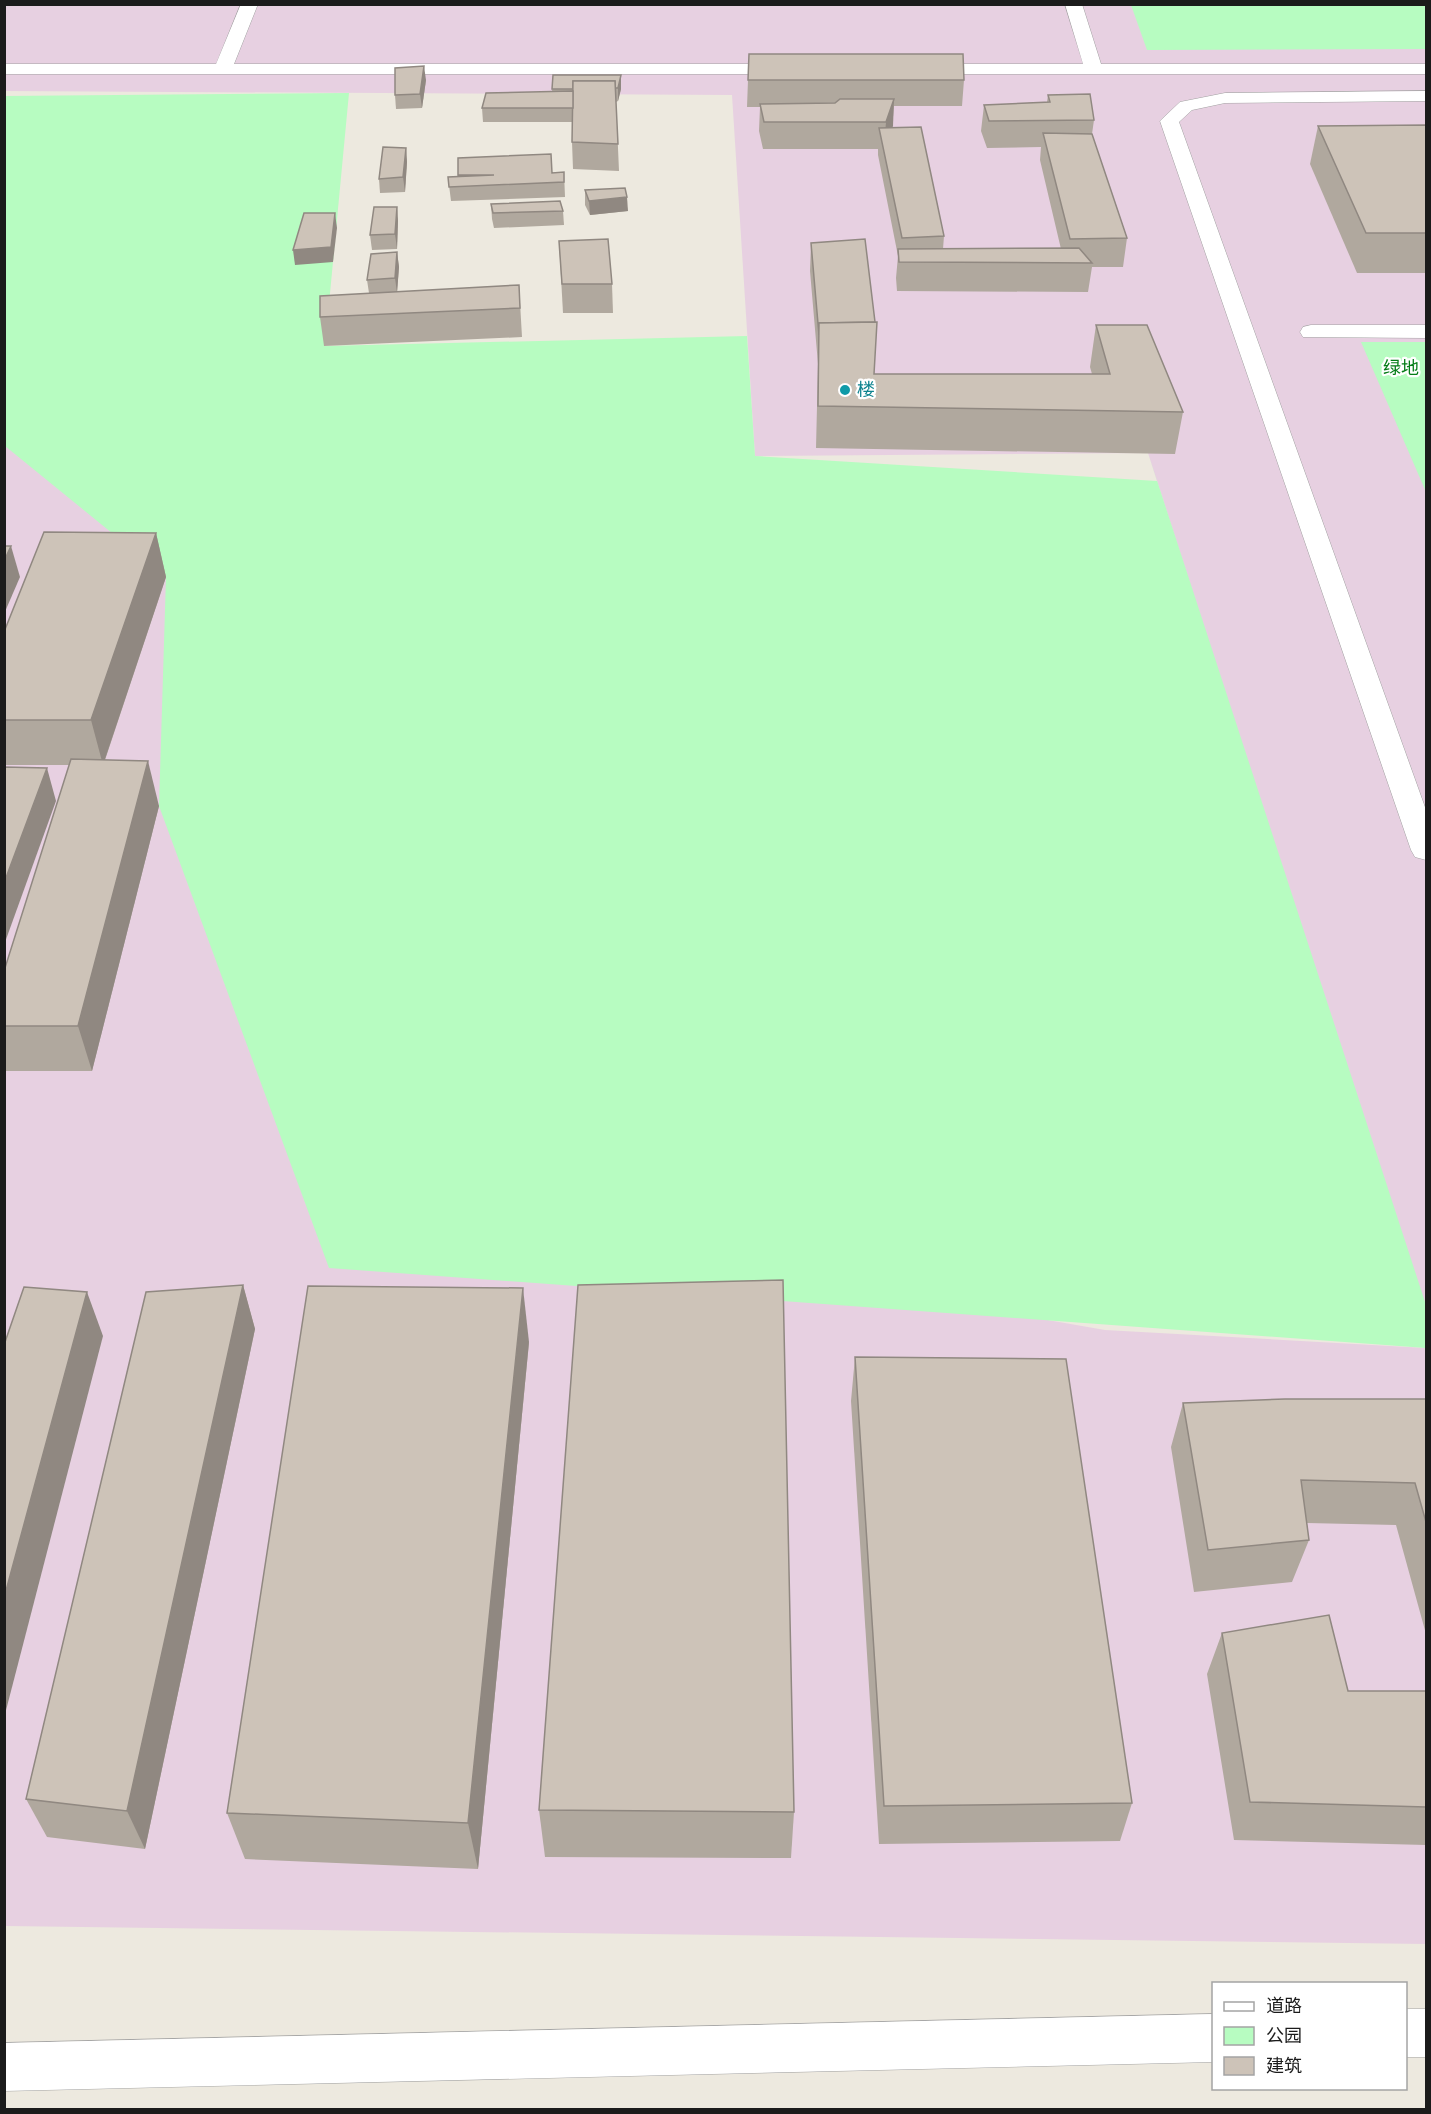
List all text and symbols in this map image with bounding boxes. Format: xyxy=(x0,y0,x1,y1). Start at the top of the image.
park label: 绿地 xyxy=(1383,357,1419,378)
place label: 楼 xyxy=(857,379,875,400)
marker: 楼 xyxy=(838,383,852,397)
legend xyxy=(1212,1982,1407,2090)
text: 道路 xyxy=(1266,1995,1302,2016)
text: 公园 xyxy=(1266,2025,1302,2046)
text: 建筑 xyxy=(1266,2055,1302,2076)

